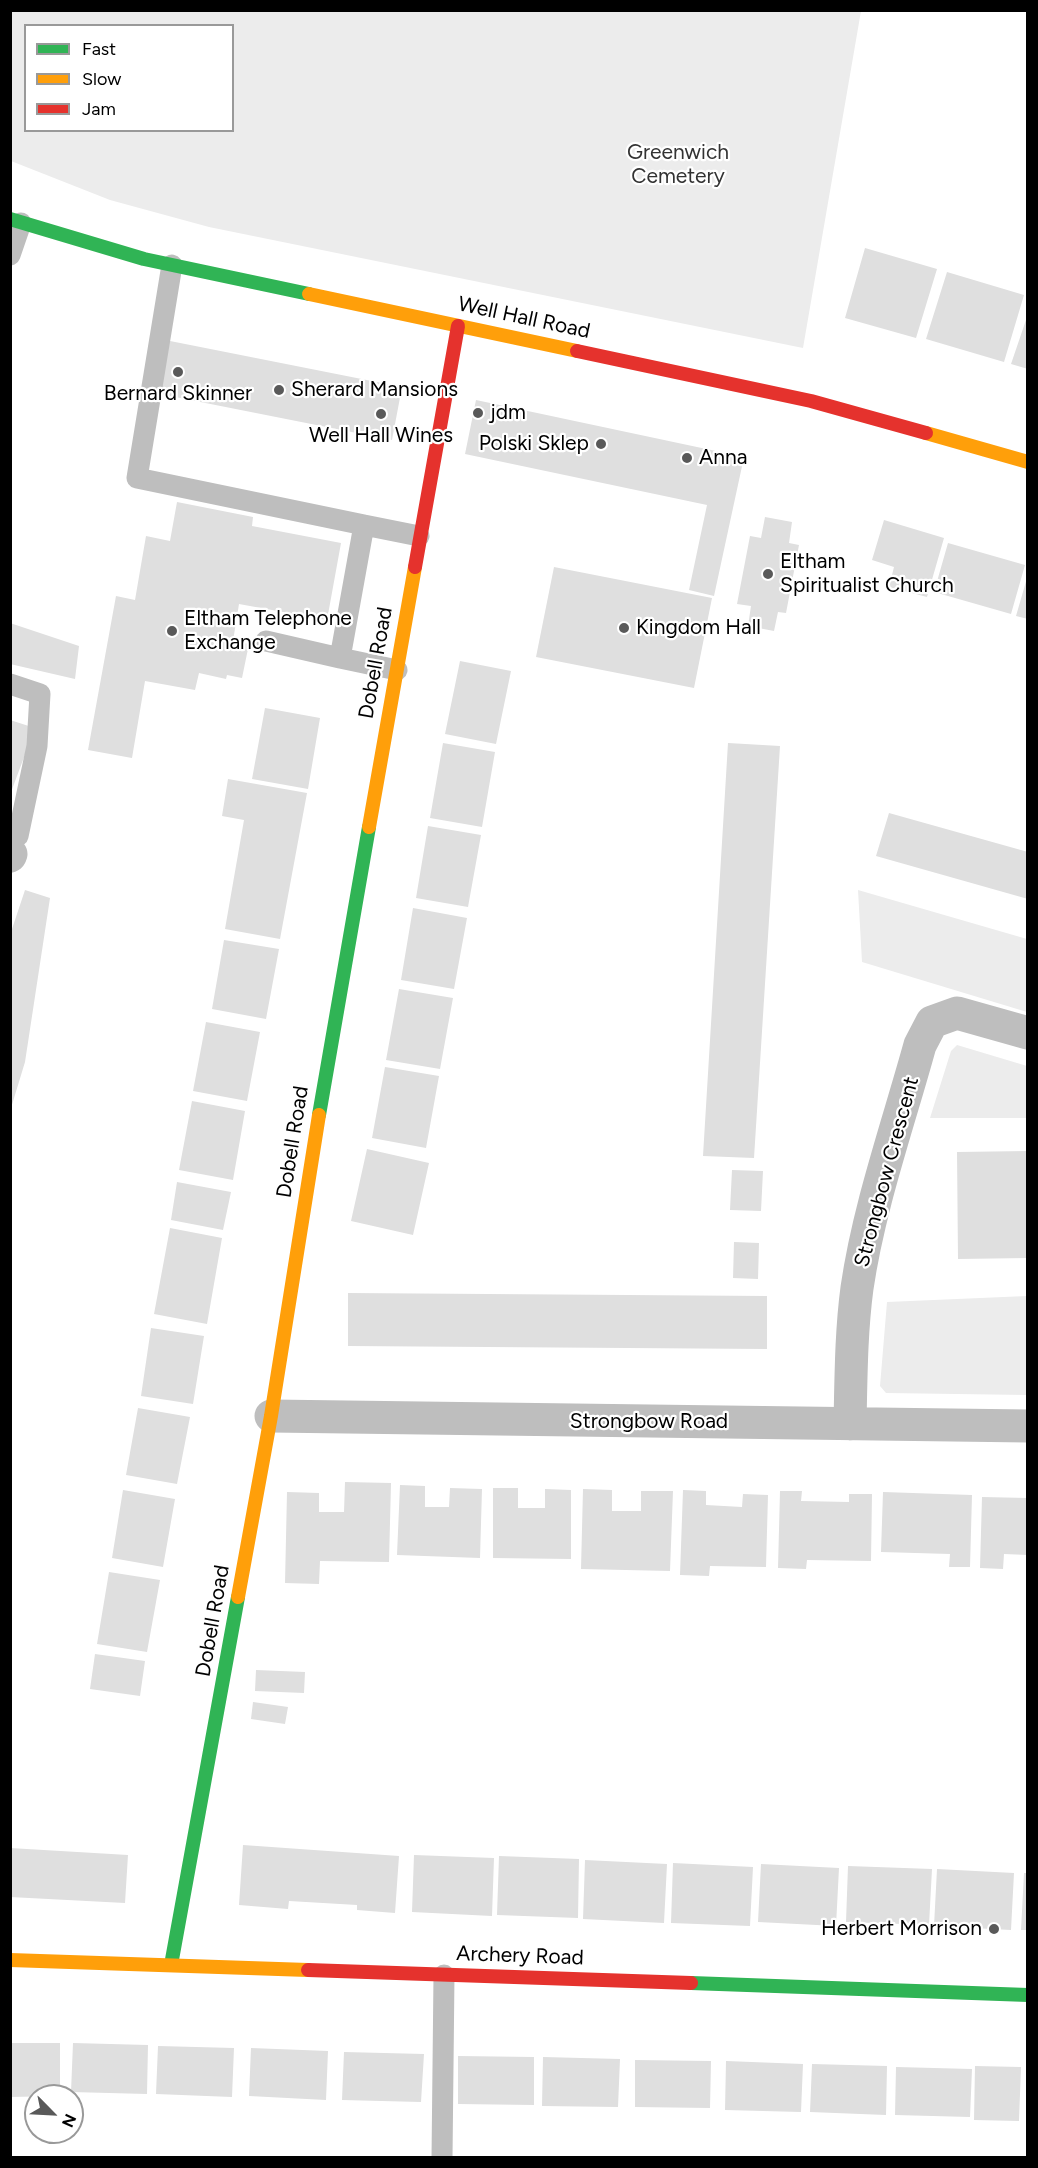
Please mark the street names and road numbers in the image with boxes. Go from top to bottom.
street label: Well Hall Road [456,292,592,344]
street label: Dobell Road [354,605,398,721]
street label: Strongbow Crescent [849,1074,925,1270]
street label: Dobell Road [272,1084,314,1200]
street label: Strongbow Road [570,1409,728,1435]
street label: Dobell Road [191,1563,235,1679]
street label: Archery Road [456,1941,584,1971]

